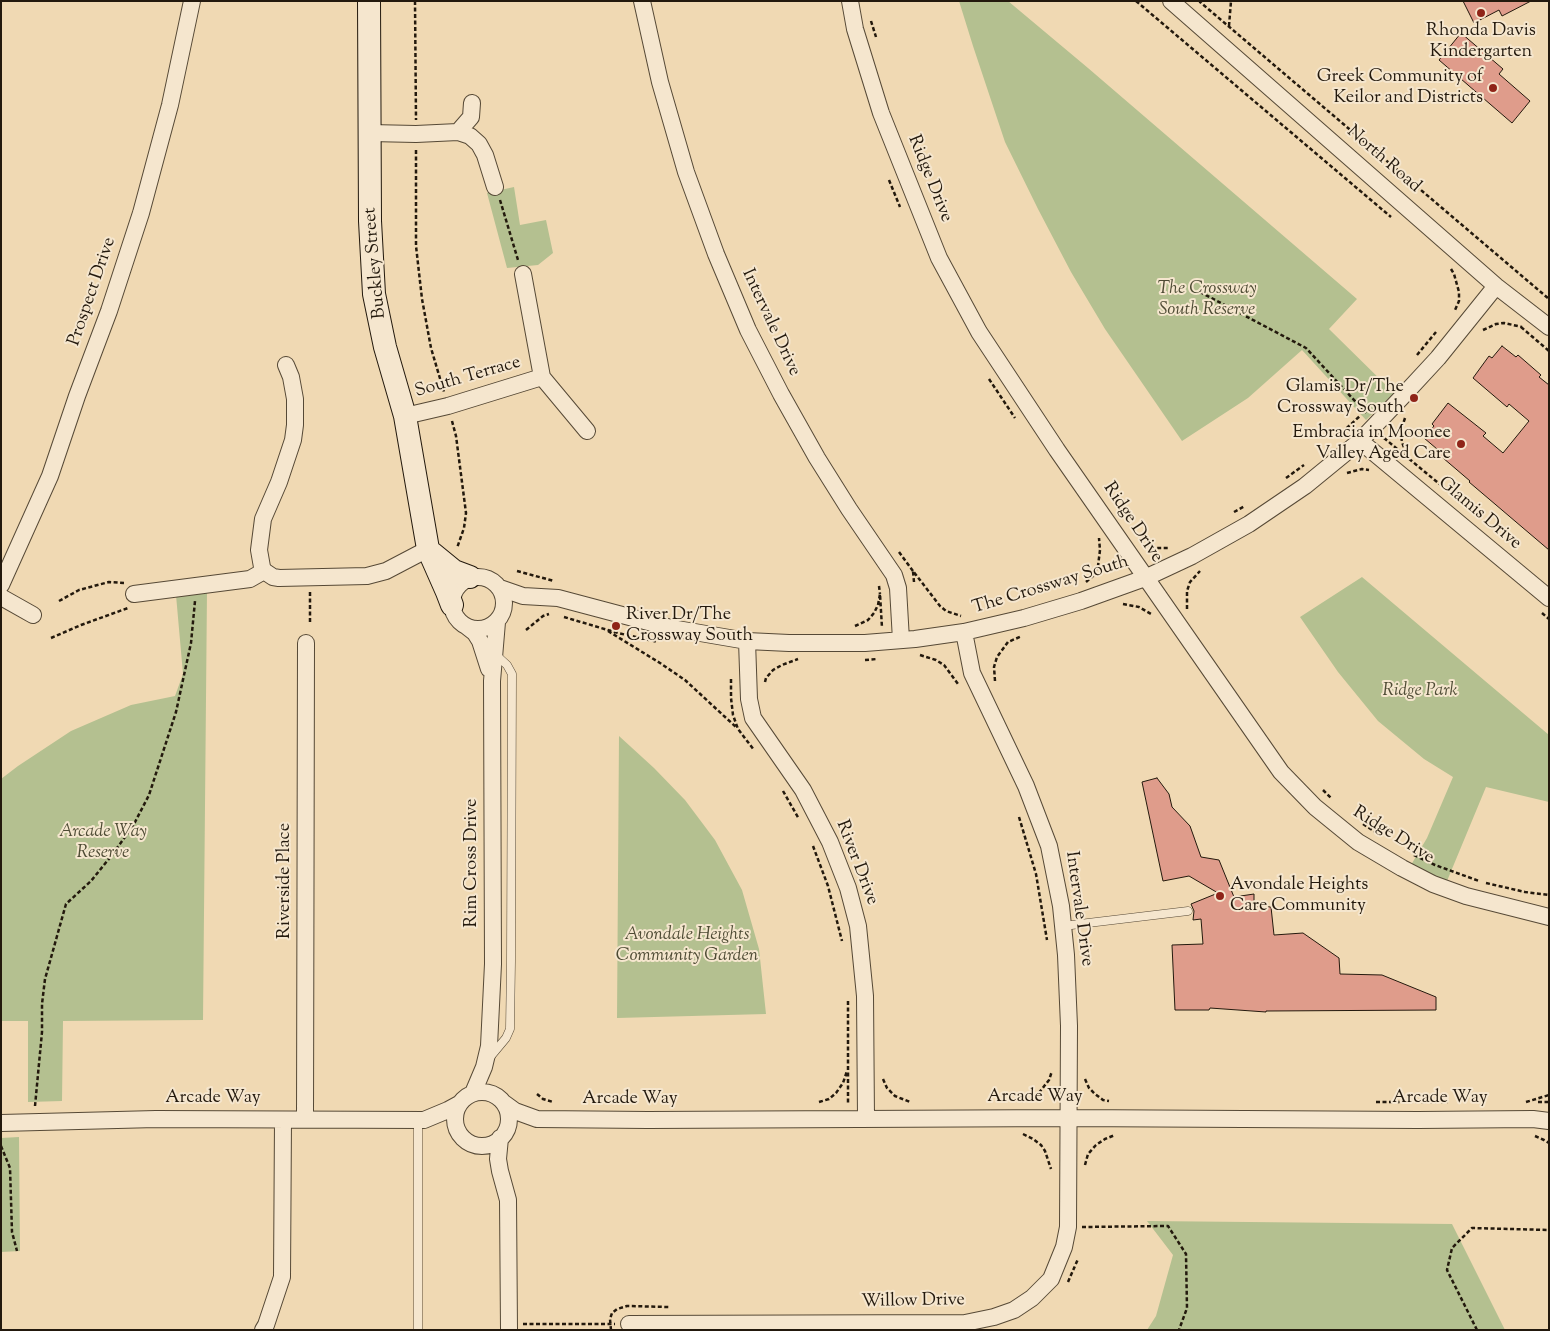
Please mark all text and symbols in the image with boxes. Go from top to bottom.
marker: Rhonda Davis Kindergarten [1475,7,1487,19]
place label: Rhonda Davis Kindergarten [1426,21,1536,64]
place label: Greek Community of Keilor and Districts [1317,67,1483,110]
marker: Greek Community of Keilor and Districts [1487,82,1499,94]
street label: North Road [1341,122,1425,198]
street label: Ridge Drive [902,132,956,226]
street label: Buckley Street [360,206,392,320]
street label: Prospect Drive [64,235,122,349]
street label: Intervale Drive [736,266,804,380]
park label: The Crossway South Reserve [1157,279,1257,322]
street label: South Terrace [413,353,523,403]
place label: Glamis Dr/The Crossway South [1277,377,1404,419]
marker: Glamis Dr/The Crossway South [1408,392,1420,404]
place label: Embracia in Moonee Valley Aged Care [1293,423,1451,466]
marker: Embracia in Moonee Valley Aged Care [1455,438,1467,450]
street label: Glamis Drive [1433,473,1525,555]
street label: Ridge Drive [1097,479,1167,567]
street label: The Crossway South [970,552,1132,620]
place label: River Dr/The Crossway South [626,605,753,648]
marker: River Dr/The Crossway South [610,620,622,632]
park label: Ridge Park [1382,681,1458,703]
street label: Rim Cross Drive [462,799,484,927]
street label: Ridge Drive [1348,802,1438,870]
street label: River Drive [830,818,882,908]
park label: Arcade Way Reserve [59,822,147,864]
street label: Riverside Place [275,823,297,939]
street label: Intervale Drive [1059,850,1097,968]
place label: Avondale Heights Care Community [1230,875,1368,918]
marker: Avondale Heights Care Community [1214,890,1226,902]
park label: Avondale Heights Community Garden [616,925,758,968]
street label: Arcade Way [987,1087,1083,1109]
street label: Arcade Way [165,1088,261,1110]
street label: Arcade Way [1392,1088,1488,1110]
street label: Arcade Way [582,1089,678,1111]
street label: Willow Drive [861,1290,965,1314]

